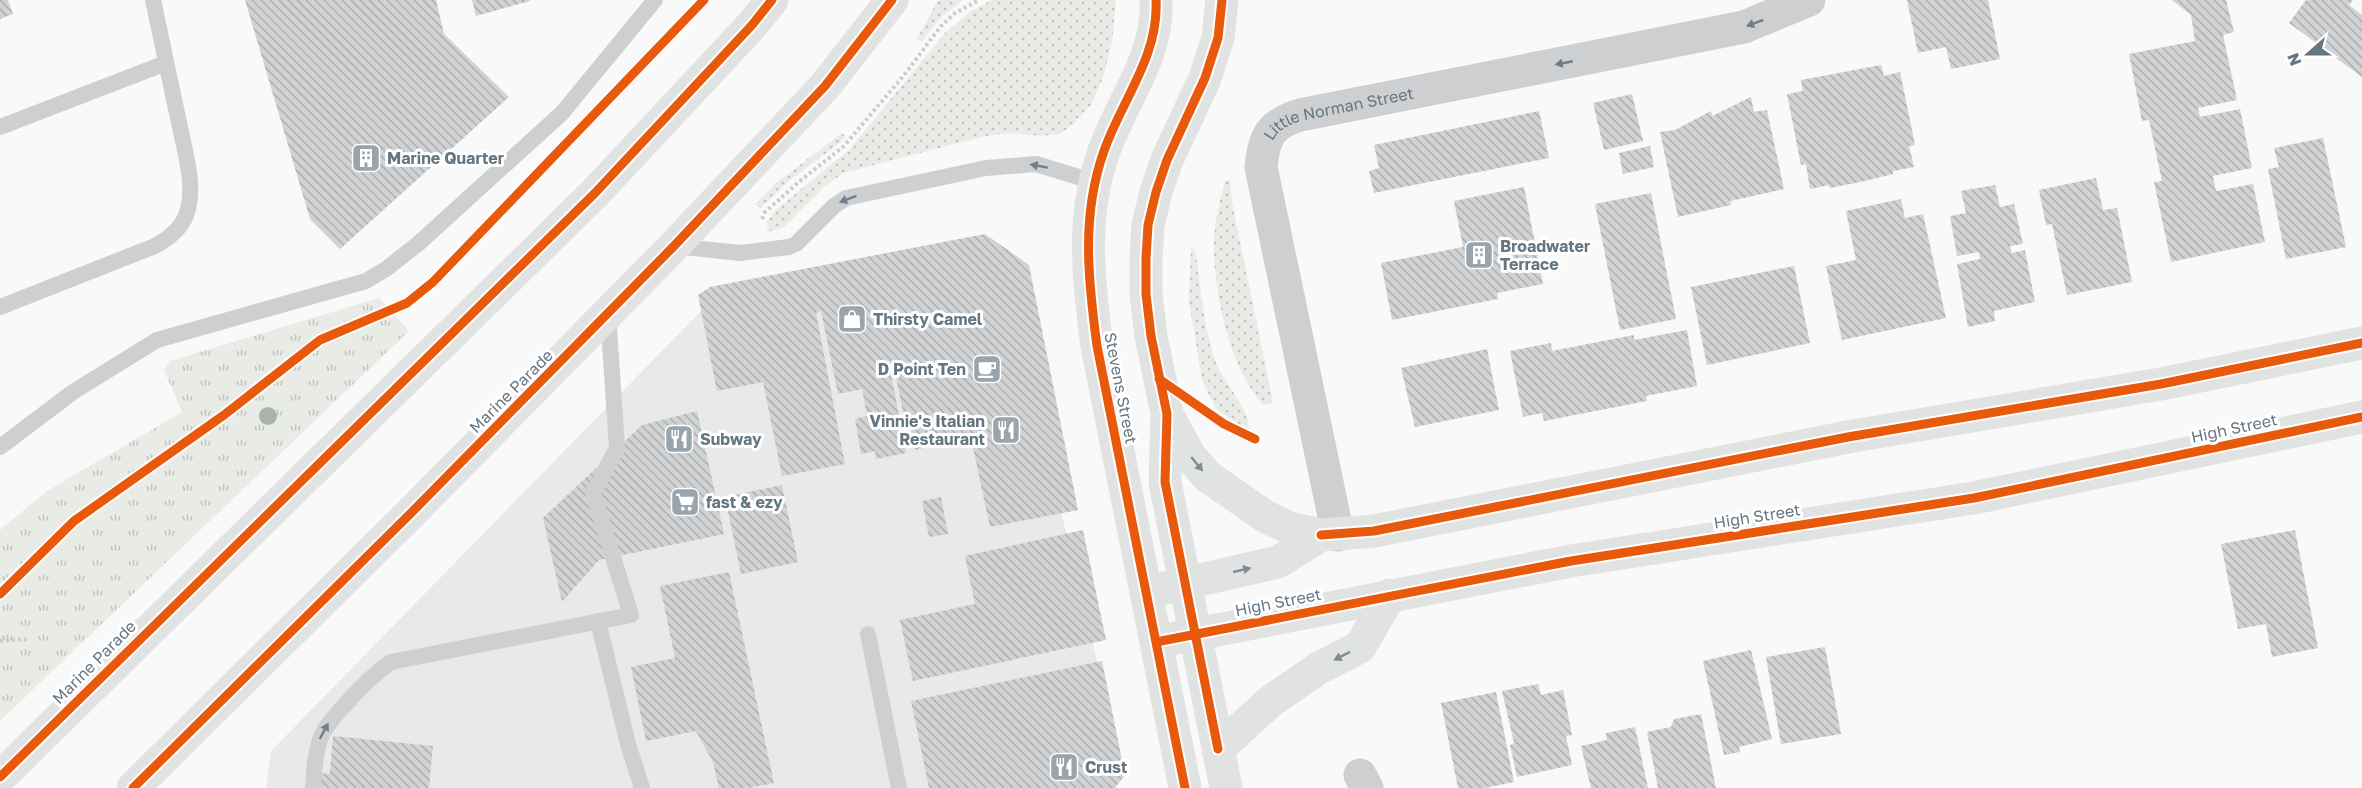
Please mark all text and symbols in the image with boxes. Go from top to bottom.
one-way arrow [1746,19,1764,28]
north arrow [2278,24,2338,84]
text: N [2282,50,2306,69]
one-way arrow [1554,59,1573,68]
street label: Little Norman Street [1259,83,1415,143]
building icon: Marine Quarter [350,142,382,174]
place label: Marine Quarter [387,148,504,168]
one-way arrow [1029,161,1048,170]
one-way arrow [839,195,857,204]
place label: Broadwater Terrace [1500,236,1590,274]
building icon: Broadwater Terrace [1463,239,1495,271]
shop icon: Thirsty Camel [836,303,868,335]
place label: Thirsty Camel [873,309,983,329]
street label: Stevens Street [1100,331,1142,445]
street label: Marine Parade [465,345,557,437]
cafe icon: D Point Ten [971,353,1003,385]
place label: D Point Ten [878,359,966,379]
street label: High Street [2189,409,2279,447]
place label: Vinnie's Italian Restaurant [870,411,985,449]
restaurant icon: Vinnie's Italian Restaurant [990,414,1022,446]
restaurant icon: Subway [663,423,695,455]
place label: Subway [700,429,762,449]
one-way arrow [1190,456,1203,472]
supermarket icon: fast & ezy [669,486,701,518]
place label: fast & ezy [706,492,783,512]
street label: High Street [1712,499,1802,533]
one-way arrow [1233,564,1251,574]
street label: High Street [1233,584,1323,620]
street label: Marine Parade [48,616,140,708]
one-way arrow [1334,651,1351,661]
one-way arrow [320,723,329,740]
restaurant icon: Crust [1048,751,1080,783]
place label: Crust [1085,757,1127,777]

